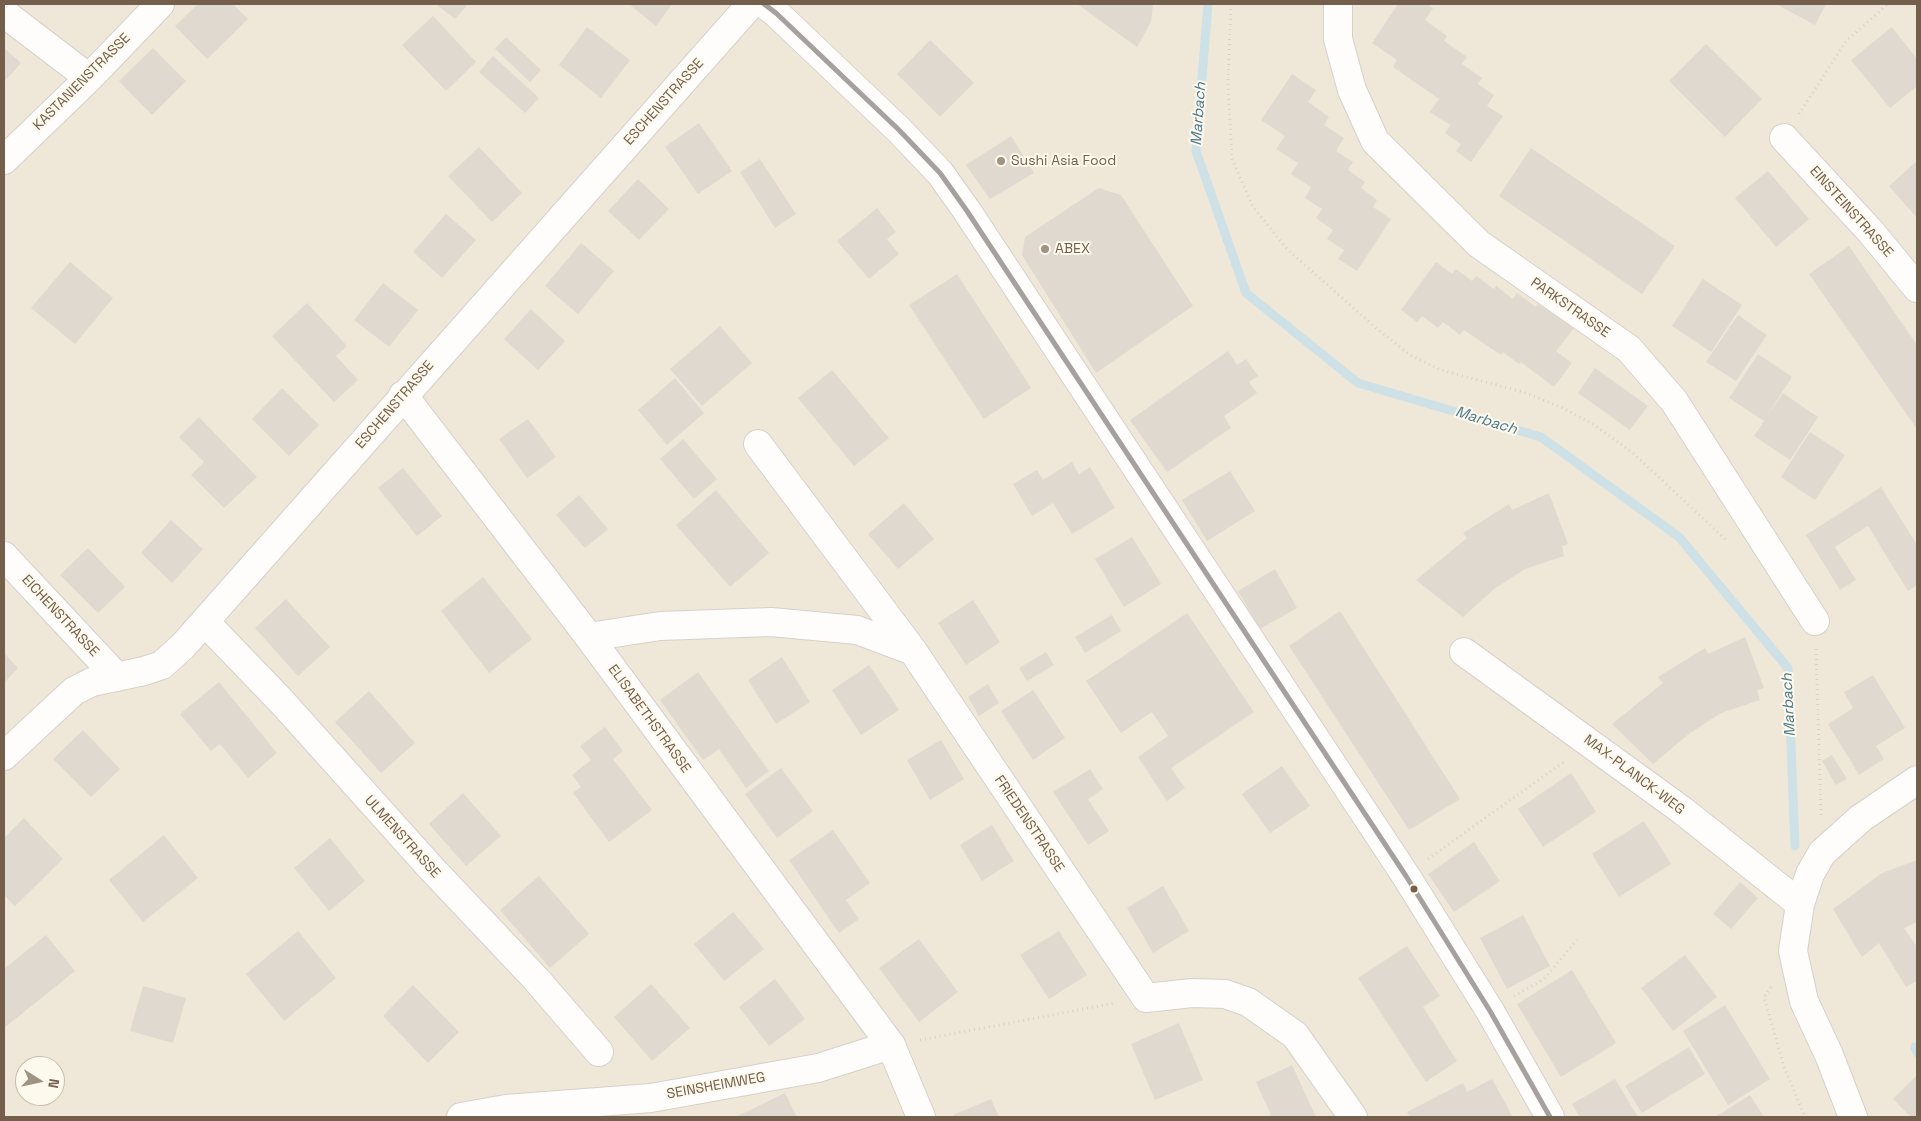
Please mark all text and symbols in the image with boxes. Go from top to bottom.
street label: KASTANIENSTRASSE [30,30,134,134]
street label: ESCHENSTRASSE [621,55,707,149]
water label: Marbach [1188,82,1210,146]
place label: Sushi Asia Food [1011,153,1116,169]
marker: Sushi Asia Food [995,155,1007,167]
street label: EINSTEINSTRASSE [1806,163,1896,261]
place label: ABEX [1055,241,1090,257]
marker: ABEX [1039,243,1051,255]
street label: PARKSTRASSE [1527,275,1613,341]
street label: ESCHENSTRASSE [352,358,438,452]
water label: Marbach [1453,403,1519,439]
street label: EICHENSTRASSE [18,572,102,660]
street label: ELISABETHSTRASSE [604,662,694,776]
water label: Marbach [1778,673,1800,737]
street label: MAX-PLANCK-WEG [1580,732,1688,818]
street label: FRIEDENSTRASSE [990,772,1068,876]
street label: ULMENSTRASSE [361,792,443,882]
unlabelled marker [1409,884,1419,894]
north arrow [15,1056,65,1106]
street label: SEINSHEIMWEG [665,1069,767,1103]
text: N [44,1077,63,1090]

